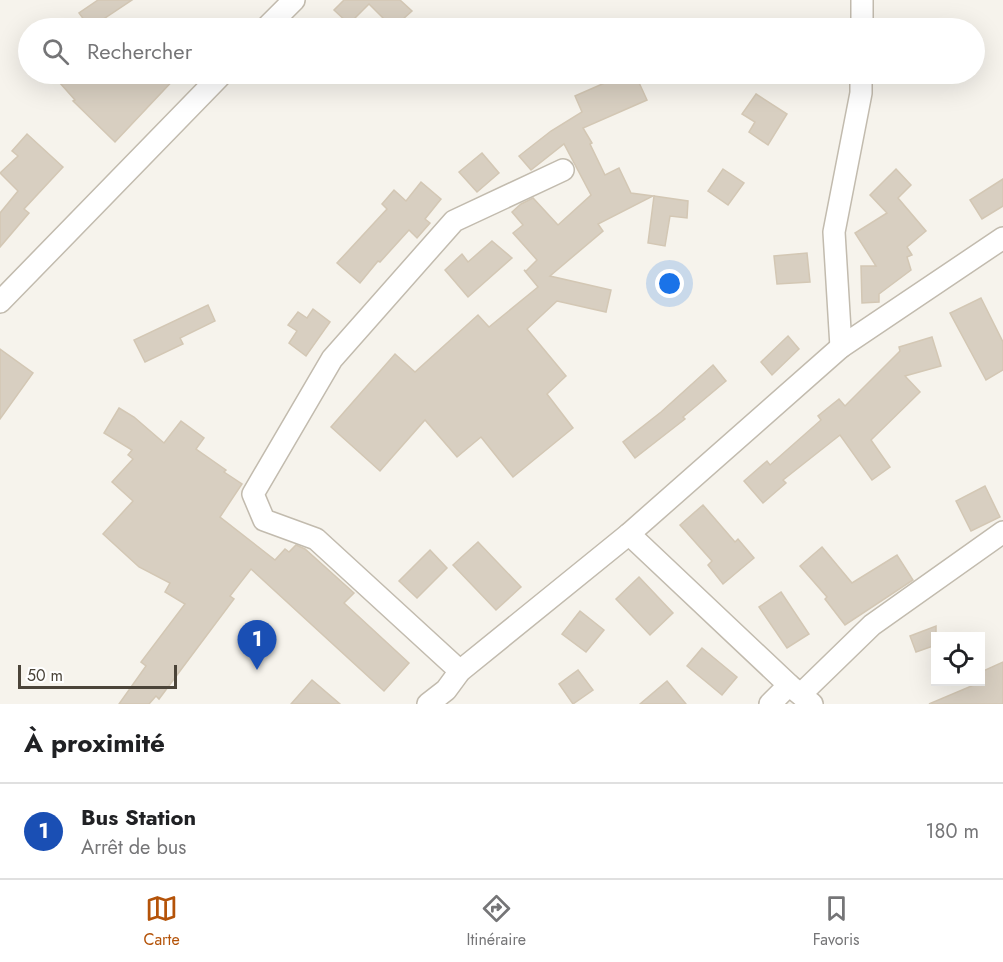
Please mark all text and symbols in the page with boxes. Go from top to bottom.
search box [18,18,985,84]
icon: search [39,35,72,68]
text: Rechercher [87,35,192,67]
your location [655,269,684,298]
pin: 1 [238,620,276,670]
map controls [931,632,985,686]
button: locate [931,632,985,686]
scale bar [18,662,177,690]
text: 50 m [27,664,63,687]
text: À proximité [24,724,165,762]
text: Bus Station [81,801,196,833]
text: 1 [38,817,49,846]
text: 180 m [925,817,979,846]
text: Arrêt de bus [81,833,186,862]
tab: Carte [143,892,180,951]
tab: Itinéraire [467,892,526,951]
tab: Favoris [813,892,860,951]

